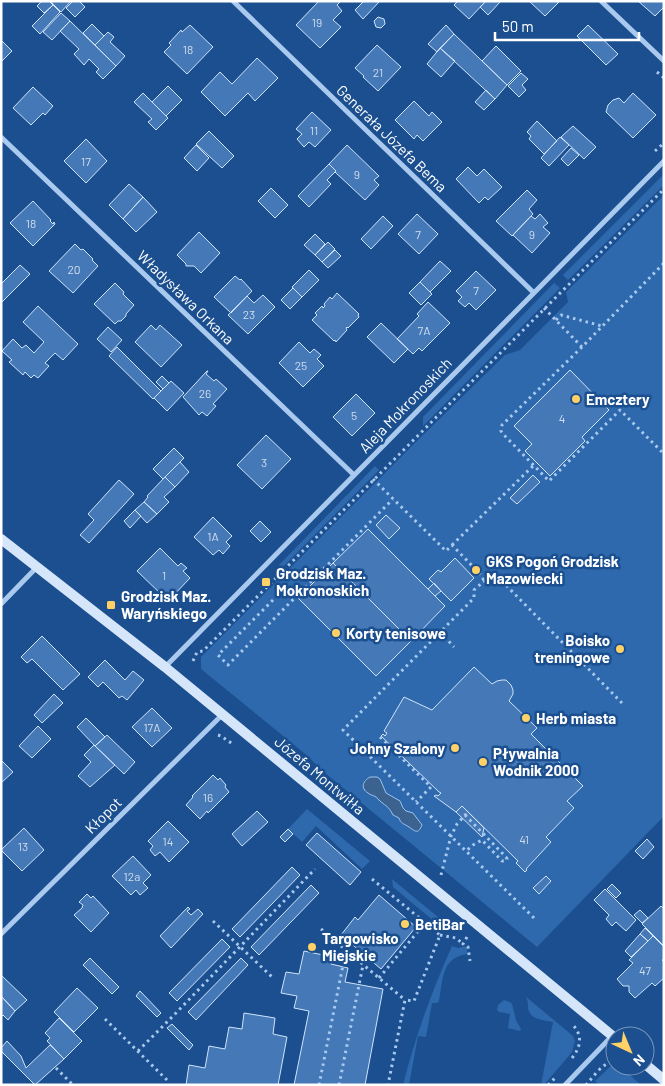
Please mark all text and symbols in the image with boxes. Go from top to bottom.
scale bar [495,10,639,42]
house number: 19 [312,15,322,29]
text: 50 m [502,17,534,35]
house number: 18 [183,42,193,56]
house number: 21 [373,65,383,79]
street label: Generała Józefa Bema [333,81,451,195]
house number: 11 [310,123,318,137]
house number: 17 [81,154,91,168]
house number: 9 [354,167,360,181]
house number: 18 [26,216,36,230]
house number: 7 [415,227,421,241]
house number: 9 [529,227,535,241]
street label: Władysława Orkana [134,246,238,348]
house number: 20 [67,262,81,276]
house number: 7 [473,283,479,297]
house number: 23 [243,307,255,321]
house number: 7A [418,323,430,337]
street label: Aleja Mokronoskich [355,354,455,456]
house number: 25 [295,358,307,372]
house number: 26 [199,386,211,400]
place label: Emcztery [586,390,650,408]
marker: Emcztery [570,393,582,405]
house number: 5 [351,408,357,422]
house number: 4 [559,411,565,425]
house number: 3 [261,455,267,469]
house number: 1A [207,529,219,543]
place label: GKS Pogoń Grodzisk Mazowiecki [486,552,619,587]
place label: Grodzisk Maz. Mokronoskich [276,564,369,599]
marker: GKS Pogoń Grodzisk Mazowiecki [470,564,482,576]
house number: 1 [162,568,166,582]
marker: Grodzisk Maz. Mokronoskich [260,576,272,588]
place label: Grodzisk Maz. Waryńskiego [121,587,211,622]
marker: Grodzisk Maz. Waryńskiego [105,599,117,611]
place label: Korty tenisowe [346,624,446,642]
marker: Korty tenisowe [330,627,342,639]
place label: Boisko treningowe [535,631,610,666]
marker: Boisko treningowe [614,643,626,655]
place label: Herb miasta [536,709,616,727]
marker: Herb miasta [520,712,532,724]
house number: 17A [143,720,161,734]
street label: Józefa Montwiłła [271,732,369,818]
place label: Johny Szalony [350,739,445,757]
marker: Johny Szalony [449,742,461,754]
place label: Pływalnia Wodnik 2000 [493,744,579,779]
marker: Pływalnia Wodnik 2000 [477,756,489,768]
house number: 16 [203,790,213,804]
street label: Kłopot [81,793,125,837]
house number: 41 [519,832,529,846]
house number: 14 [163,834,173,848]
house number: 13 [18,839,28,853]
house number: 12a [124,869,140,883]
place label: BetiBar [415,915,465,933]
marker: BetiBar [399,918,411,930]
place label: Targowisko Miejskie [322,929,399,964]
marker: Targowisko Miejskie [306,941,318,953]
house number: 47 [639,963,651,977]
north arrow [605,1026,655,1076]
text: N [630,1051,649,1070]

